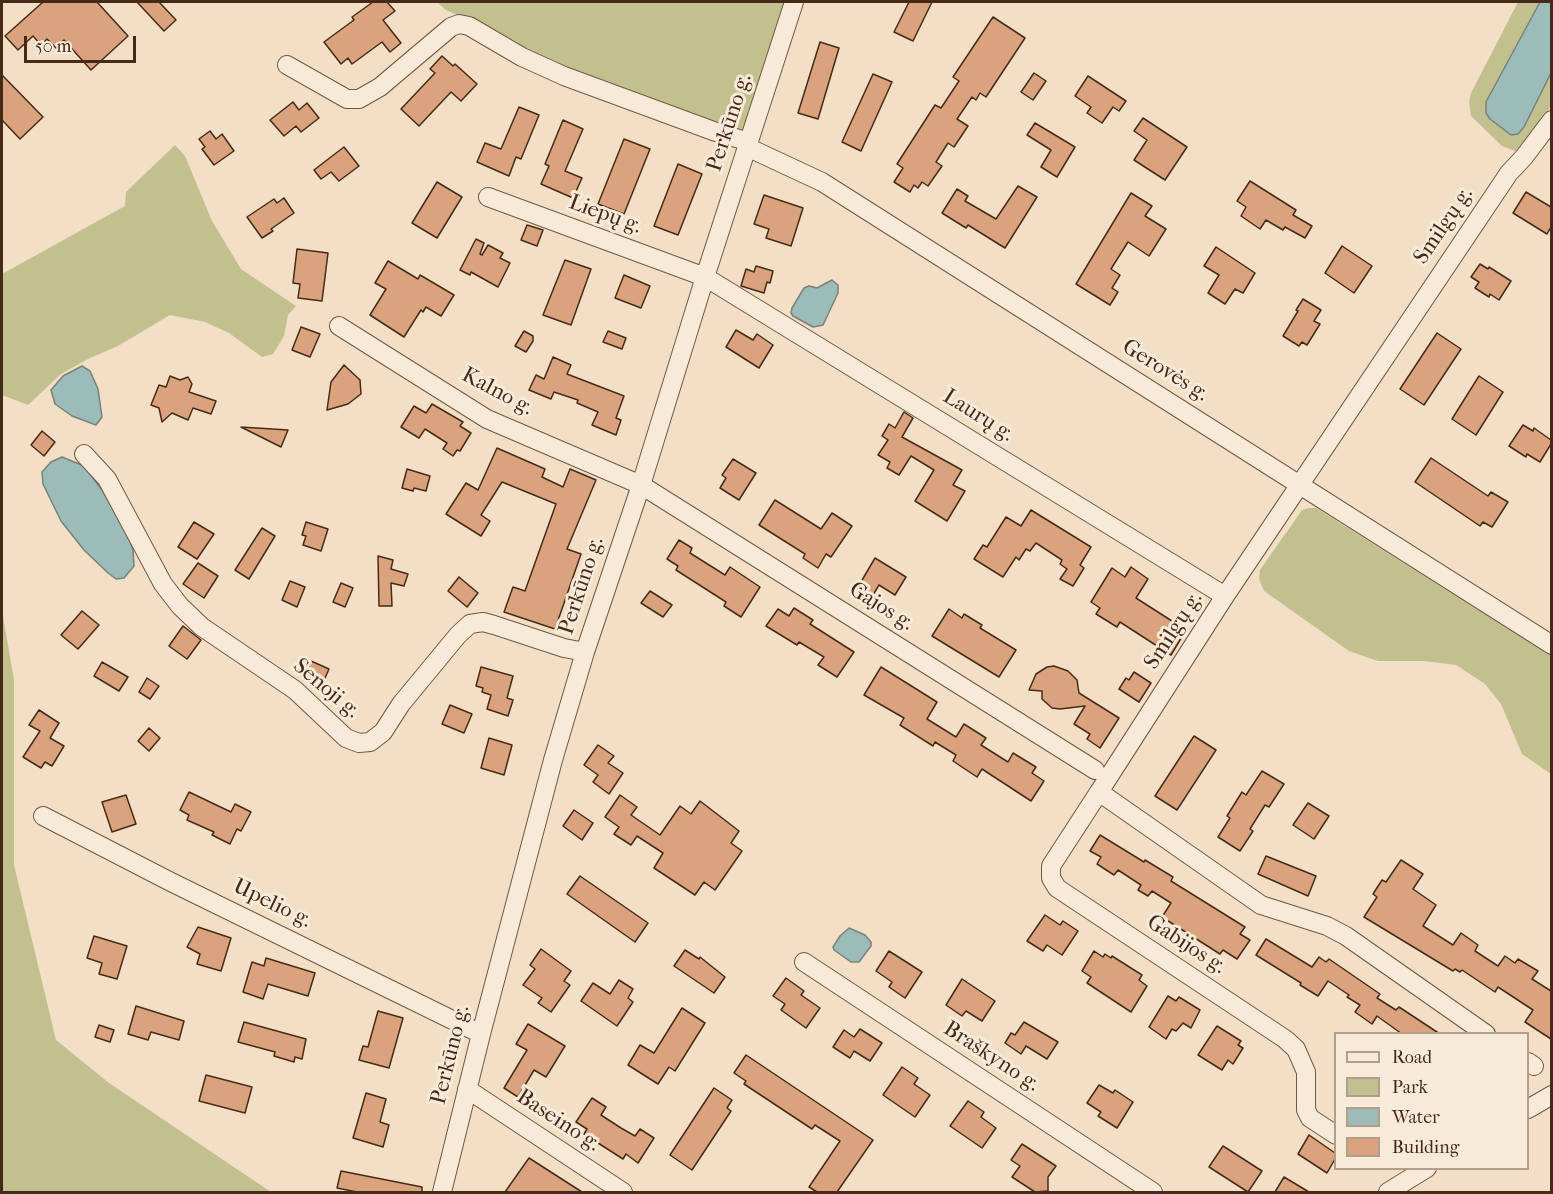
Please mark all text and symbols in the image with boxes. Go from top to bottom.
scale bar [27,24,140,62]
text: 50 m [35,36,71,57]
street label: Perkūno g. [702,71,758,175]
street label: Smilgų g. [1409,182,1479,270]
street label: Liepų g. [565,190,645,240]
street label: Gerovės g. [1117,334,1213,408]
street label: Kalno g. [457,362,537,422]
street label: Laurų g. [938,384,1018,448]
street label: Perkūno g. [554,534,610,638]
street label: Gajos g. [844,577,918,637]
street label: Smilgų g. [1139,587,1209,675]
street label: Senoji g. [287,654,365,724]
street label: Upelio g. [228,874,316,934]
street label: Gabijos g. [1141,910,1231,980]
street label: Perkūno g. [426,1003,476,1107]
street label: Braškyno g. [938,1016,1044,1098]
legend [1334,1032,1529,1170]
text: Road [1392,1047,1432,1068]
text: Park [1392,1077,1428,1098]
street label: Baseino g. [511,1084,605,1158]
text: Water [1392,1107,1440,1128]
text: Building [1392,1137,1459,1158]

